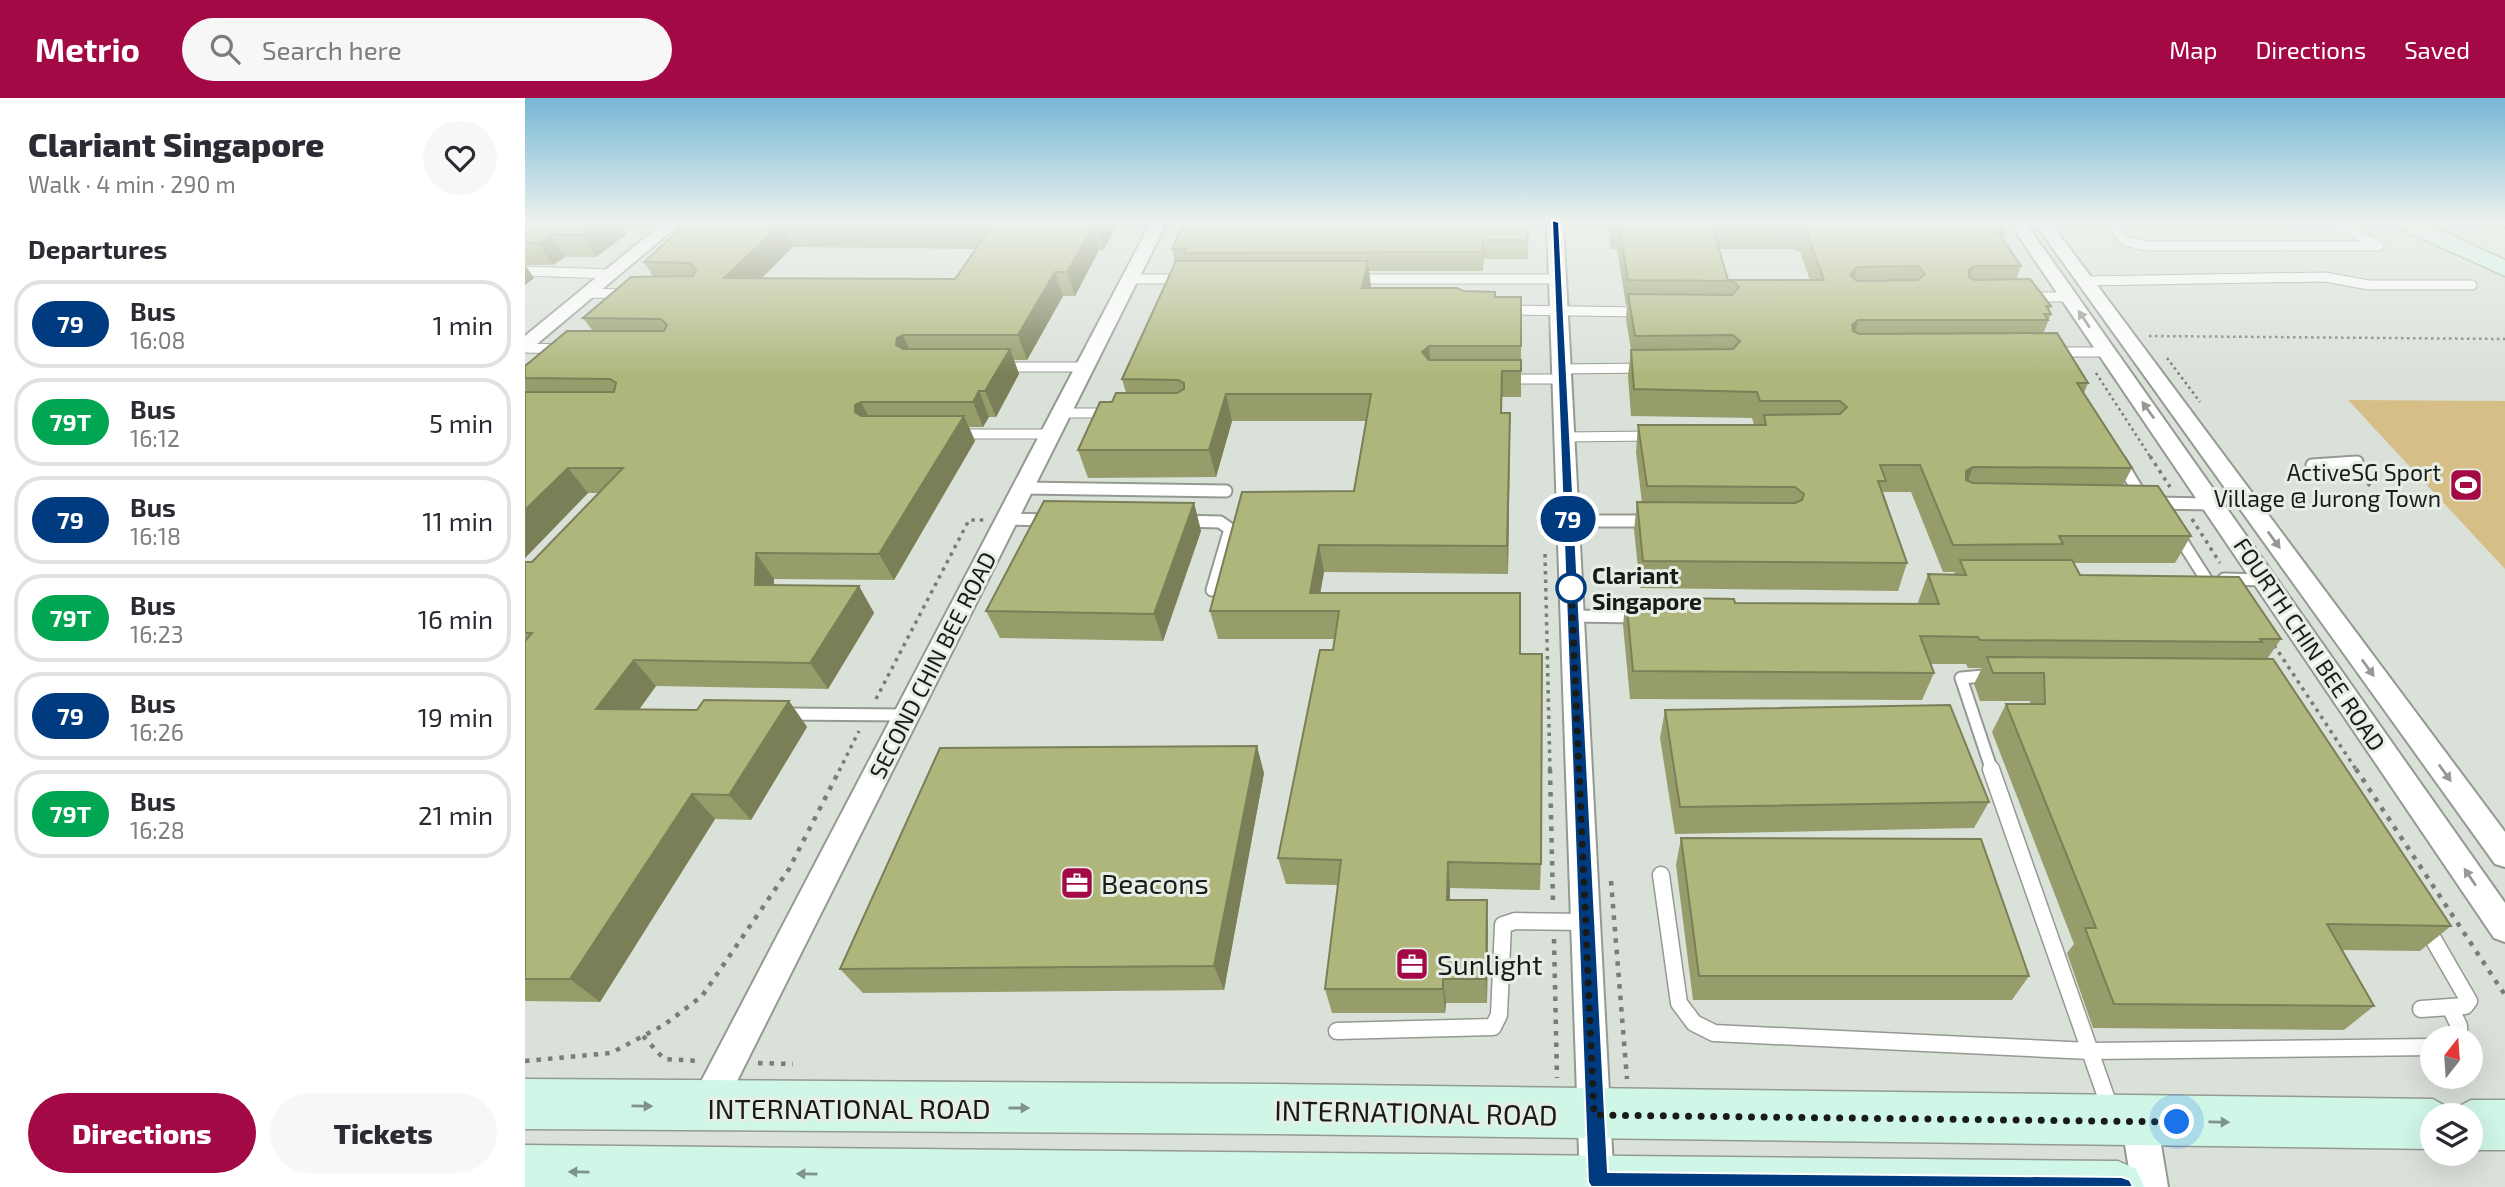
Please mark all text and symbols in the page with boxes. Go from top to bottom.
search box [182,18,672,81]
text: Metrio [35,29,140,69]
icon: search [206,30,244,68]
text: Search here [262,34,402,65]
text: Map [2169,35,2217,64]
text: Directions [2255,35,2366,64]
text: Saved [2404,35,2470,64]
button: heart [423,121,497,195]
text: Clariant Singapore [28,124,324,164]
text: Walk · 4 min · 290 m [28,170,236,198]
text: Departures [28,233,167,264]
text: Bus [130,295,176,326]
text: 79 [57,309,84,338]
text: 1 min [433,309,493,340]
one-way arrow [2077,310,2091,328]
text: 16:08 [130,326,186,354]
text: Bus [130,393,176,424]
one-way arrow [2141,401,2155,419]
text: 79T [50,407,91,436]
text: 5 min [429,407,493,438]
text: 16:12 [130,424,180,452]
place label: ActiveSG Sport Village @ Jurong Town [2214,458,2441,512]
sports icon: ActiveSG Sport Village @ Jurong Town [2447,466,2485,504]
text: Bus [130,491,176,522]
line badge: 79 [1537,496,1599,542]
text: 79 [1555,504,1581,533]
text: 79 [57,505,84,534]
text: 11 min [422,505,493,536]
text: 16:18 [130,522,181,550]
one-way arrow [2267,531,2281,549]
street label: FOURTH CHIN BEE ROAD [2228,532,2392,756]
street label: SECOND CHIN BEE ROAD [863,547,1001,783]
place label: Clariant Singapore [1592,561,1702,615]
marker: Clariant Singapore [1556,573,1586,603]
text: Bus [130,589,176,620]
text: 79T [50,603,91,632]
text: 16 min [418,603,493,634]
text: 16:23 [130,620,183,648]
one-way arrow [2361,659,2375,677]
text: Bus [130,687,176,718]
text: 79 [57,701,84,730]
text: 19 min [418,701,493,732]
text: 16:26 [130,718,184,746]
one-way arrow [2437,764,2452,782]
text: Bus [130,785,176,816]
text: 79T [50,799,91,828]
text: 21 min [418,799,493,830]
text: 16:28 [130,816,185,844]
office icon: Beacons [1058,864,1096,902]
place label: Beacons [1101,866,1209,900]
one-way arrow [2463,868,2477,886]
office icon: Sunlight [1393,945,1431,983]
place label: Sunlight [1437,947,1543,981]
north arrow [2420,1026,2483,1088]
map controls [2420,1026,2483,1166]
street label: INTERNATIONAL ROAD [707,1091,991,1125]
button: Directions [28,1093,256,1173]
button: Tickets [270,1093,497,1173]
street label: INTERNATIONAL ROAD [1274,1093,1558,1131]
one-way arrow [631,1101,653,1112]
one-way arrow [1008,1102,1030,1114]
button: layers [2420,1103,2483,1166]
your location [2159,1104,2194,1139]
one-way arrow [2209,1116,2231,1128]
one-way arrow [568,1166,590,1178]
one-way arrow [795,1168,817,1180]

